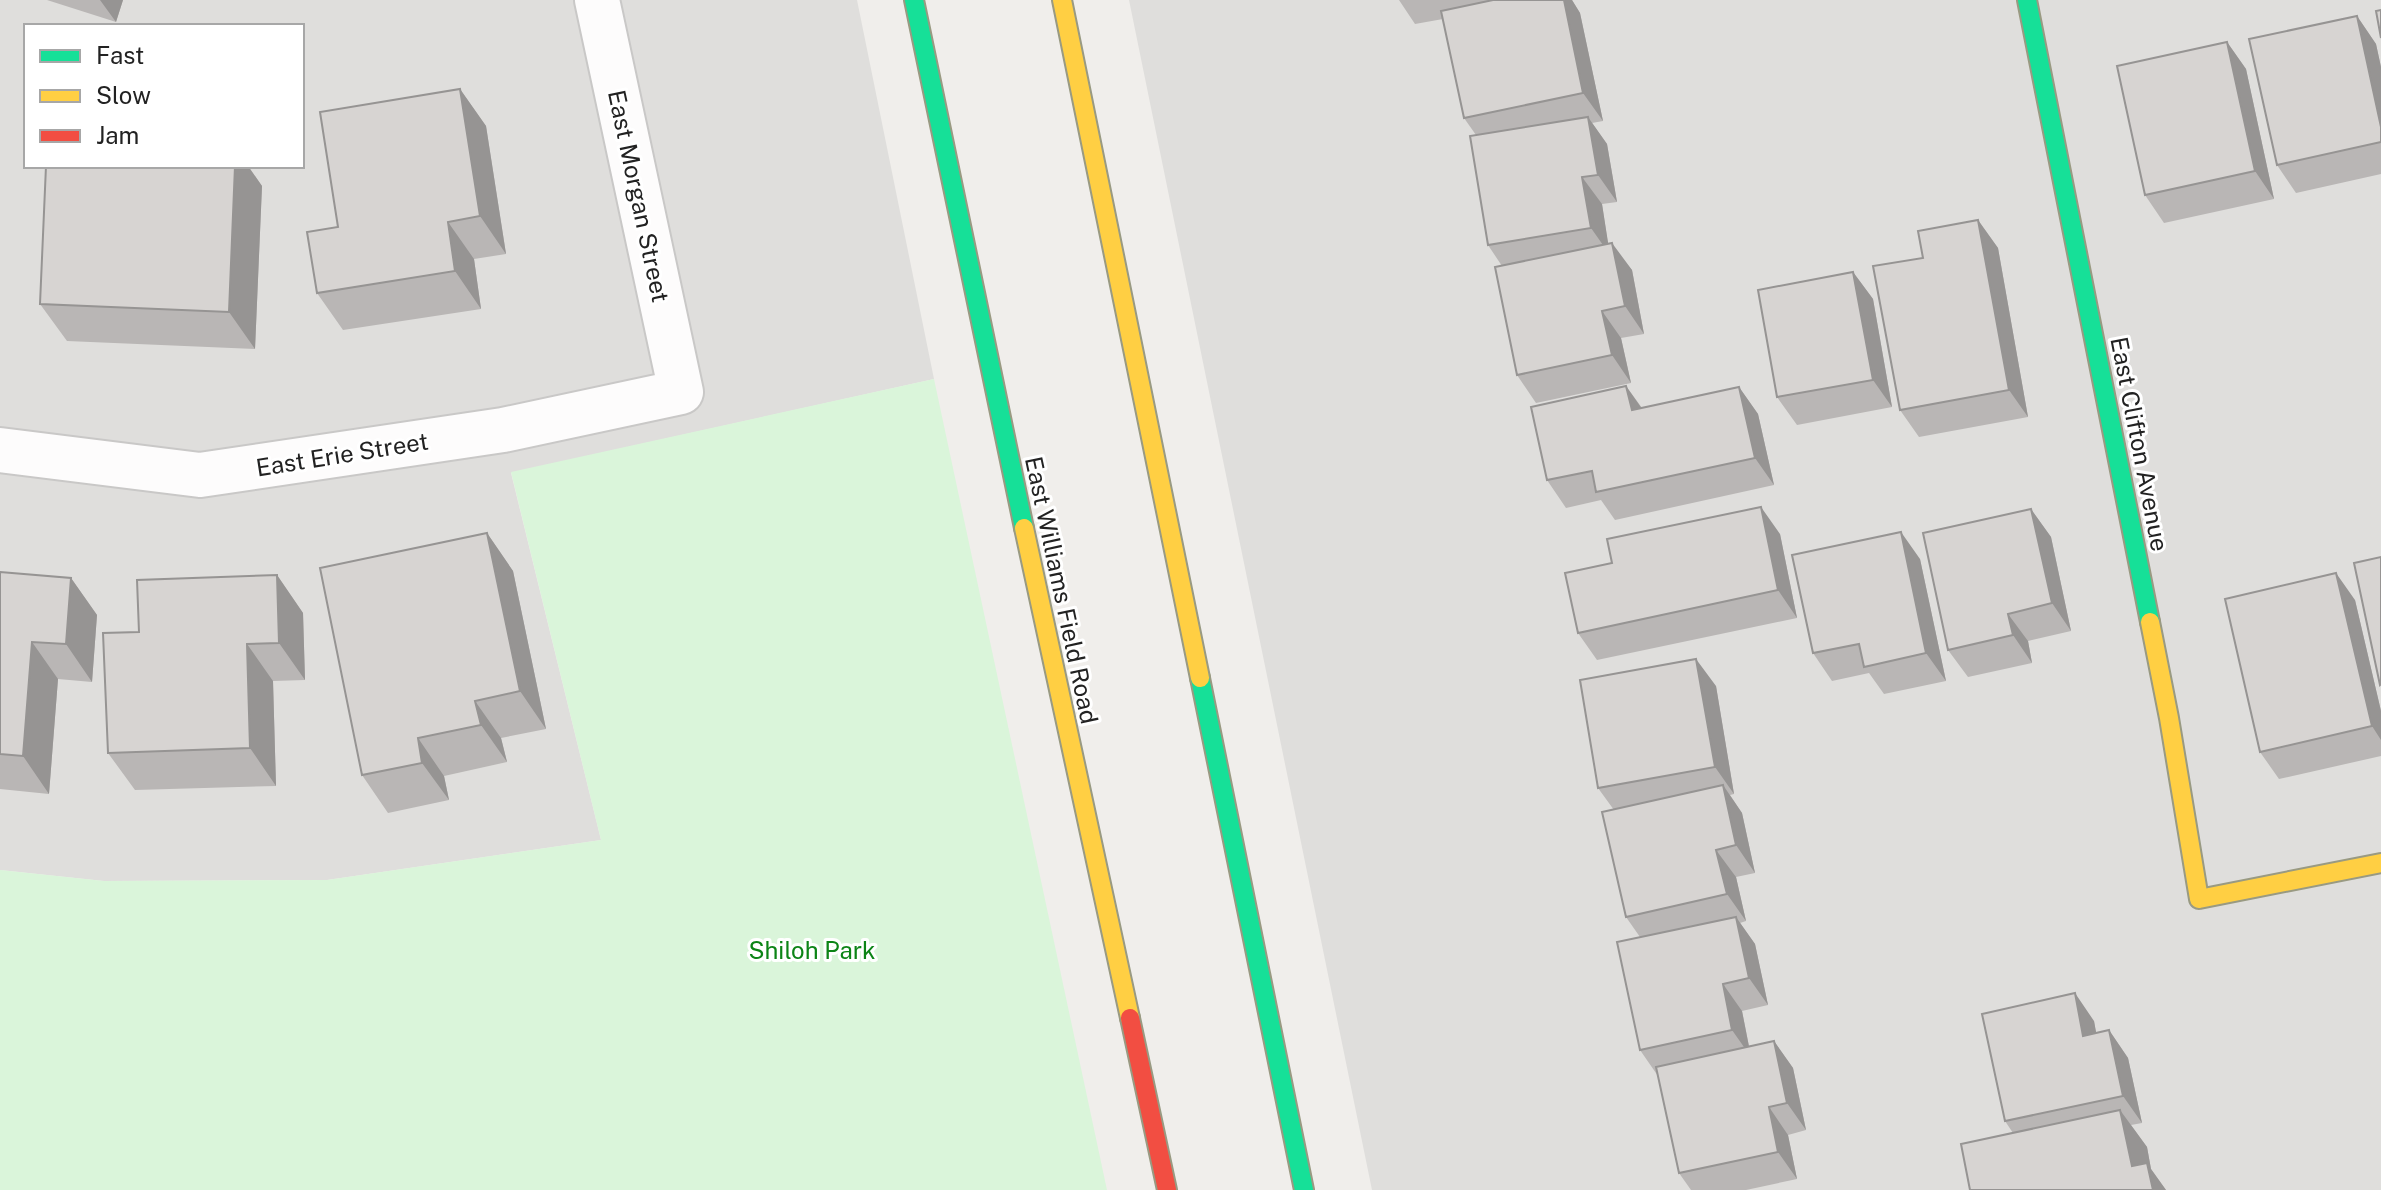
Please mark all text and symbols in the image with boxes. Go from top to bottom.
legend [24,24,304,168]
text: Fast [96,41,144,69]
text: Slow [96,81,151,109]
street label: East Morgan Street [603,87,675,305]
text: Jam [96,121,139,149]
street label: East Clifton Avenue [2105,334,2175,554]
street label: East Erie Street [254,427,430,481]
street label: East Williams Field Road [1020,454,1104,726]
park label: Shiloh Park [748,936,876,964]

